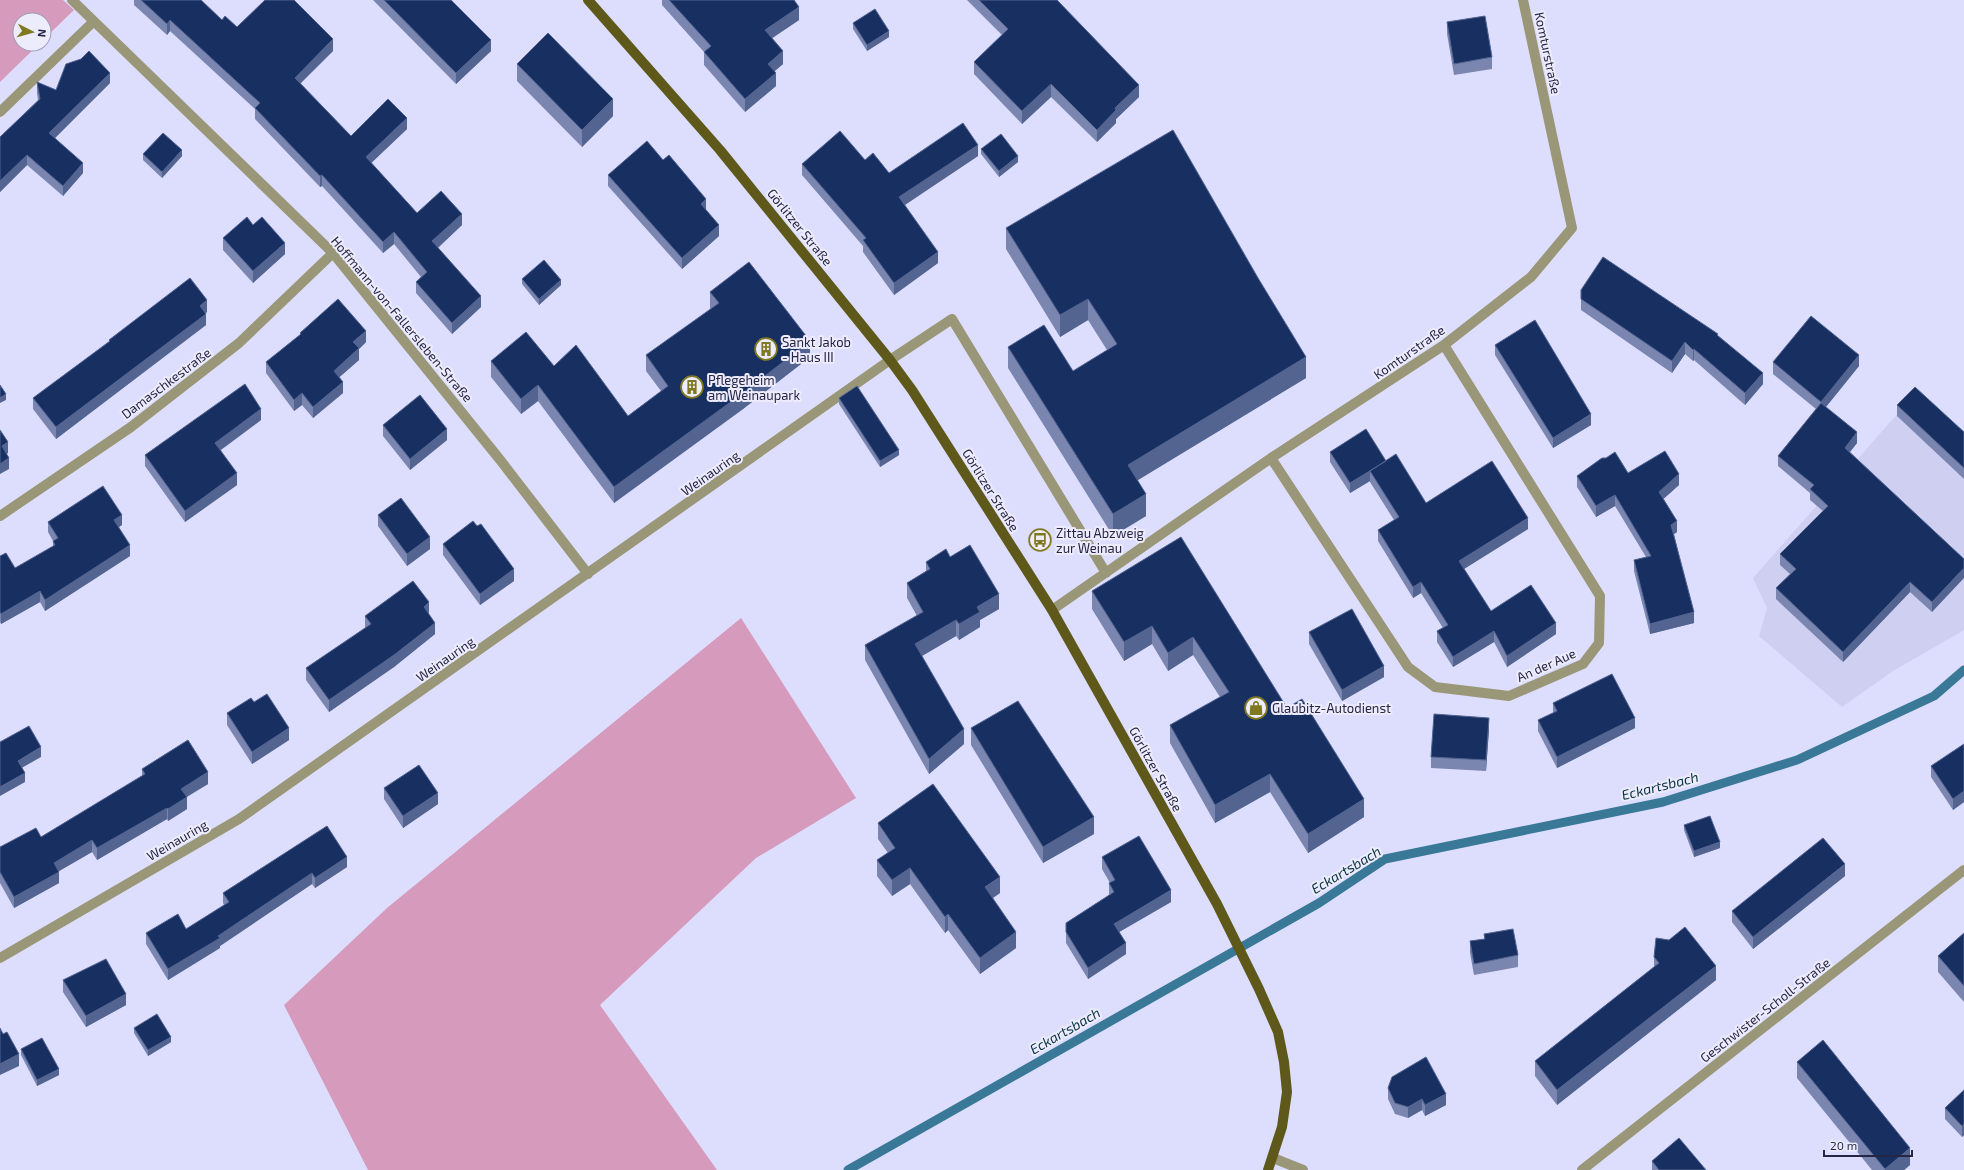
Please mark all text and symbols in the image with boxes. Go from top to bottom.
street label: Komturstraße [1531,10,1565,96]
north arrow [12,12,52,52]
text: N [36,28,49,38]
street label: Görlitzer Straße [764,185,836,269]
street label: Hoffmann-von-Fallersleben-Straße [328,233,476,405]
street label: Komturstraße [1370,321,1448,383]
place label: Sankt Jakob - Haus III [782,334,851,365]
building icon: Sankt Jakob - Haus III [753,336,779,362]
street label: Damaschkestraße [118,344,214,422]
place label: Pflegeheim am Weinaupark [708,372,801,403]
building icon: Pflegeheim am Weinaupark [679,374,705,400]
street label: Görlitzer Straße [959,446,1023,534]
street label: Weinauring [678,447,742,499]
place label: Zittau Abzweig zur Weinau [1056,525,1144,556]
bus stop icon: Zittau Abzweig zur Weinau [1027,527,1053,553]
street label: Weinauring [413,633,477,685]
street label: An der Aue [1514,645,1578,685]
shop icon: Glaubitz-Autodienst [1243,695,1269,721]
place label: Glaubitz-Autodienst [1272,700,1391,716]
street label: Görlitzer Straße [1126,724,1186,814]
water label: Eckartsbach [1620,768,1700,803]
street label: Weinauring [144,816,210,864]
water label: Eckartsbach [1308,842,1384,897]
street label: Geschwister-Scholl-Straße [1697,954,1833,1066]
water label: Eckartsbach [1026,1004,1103,1058]
scale bar [1824,1132,1912,1158]
text: 20 m [1830,1138,1857,1152]

